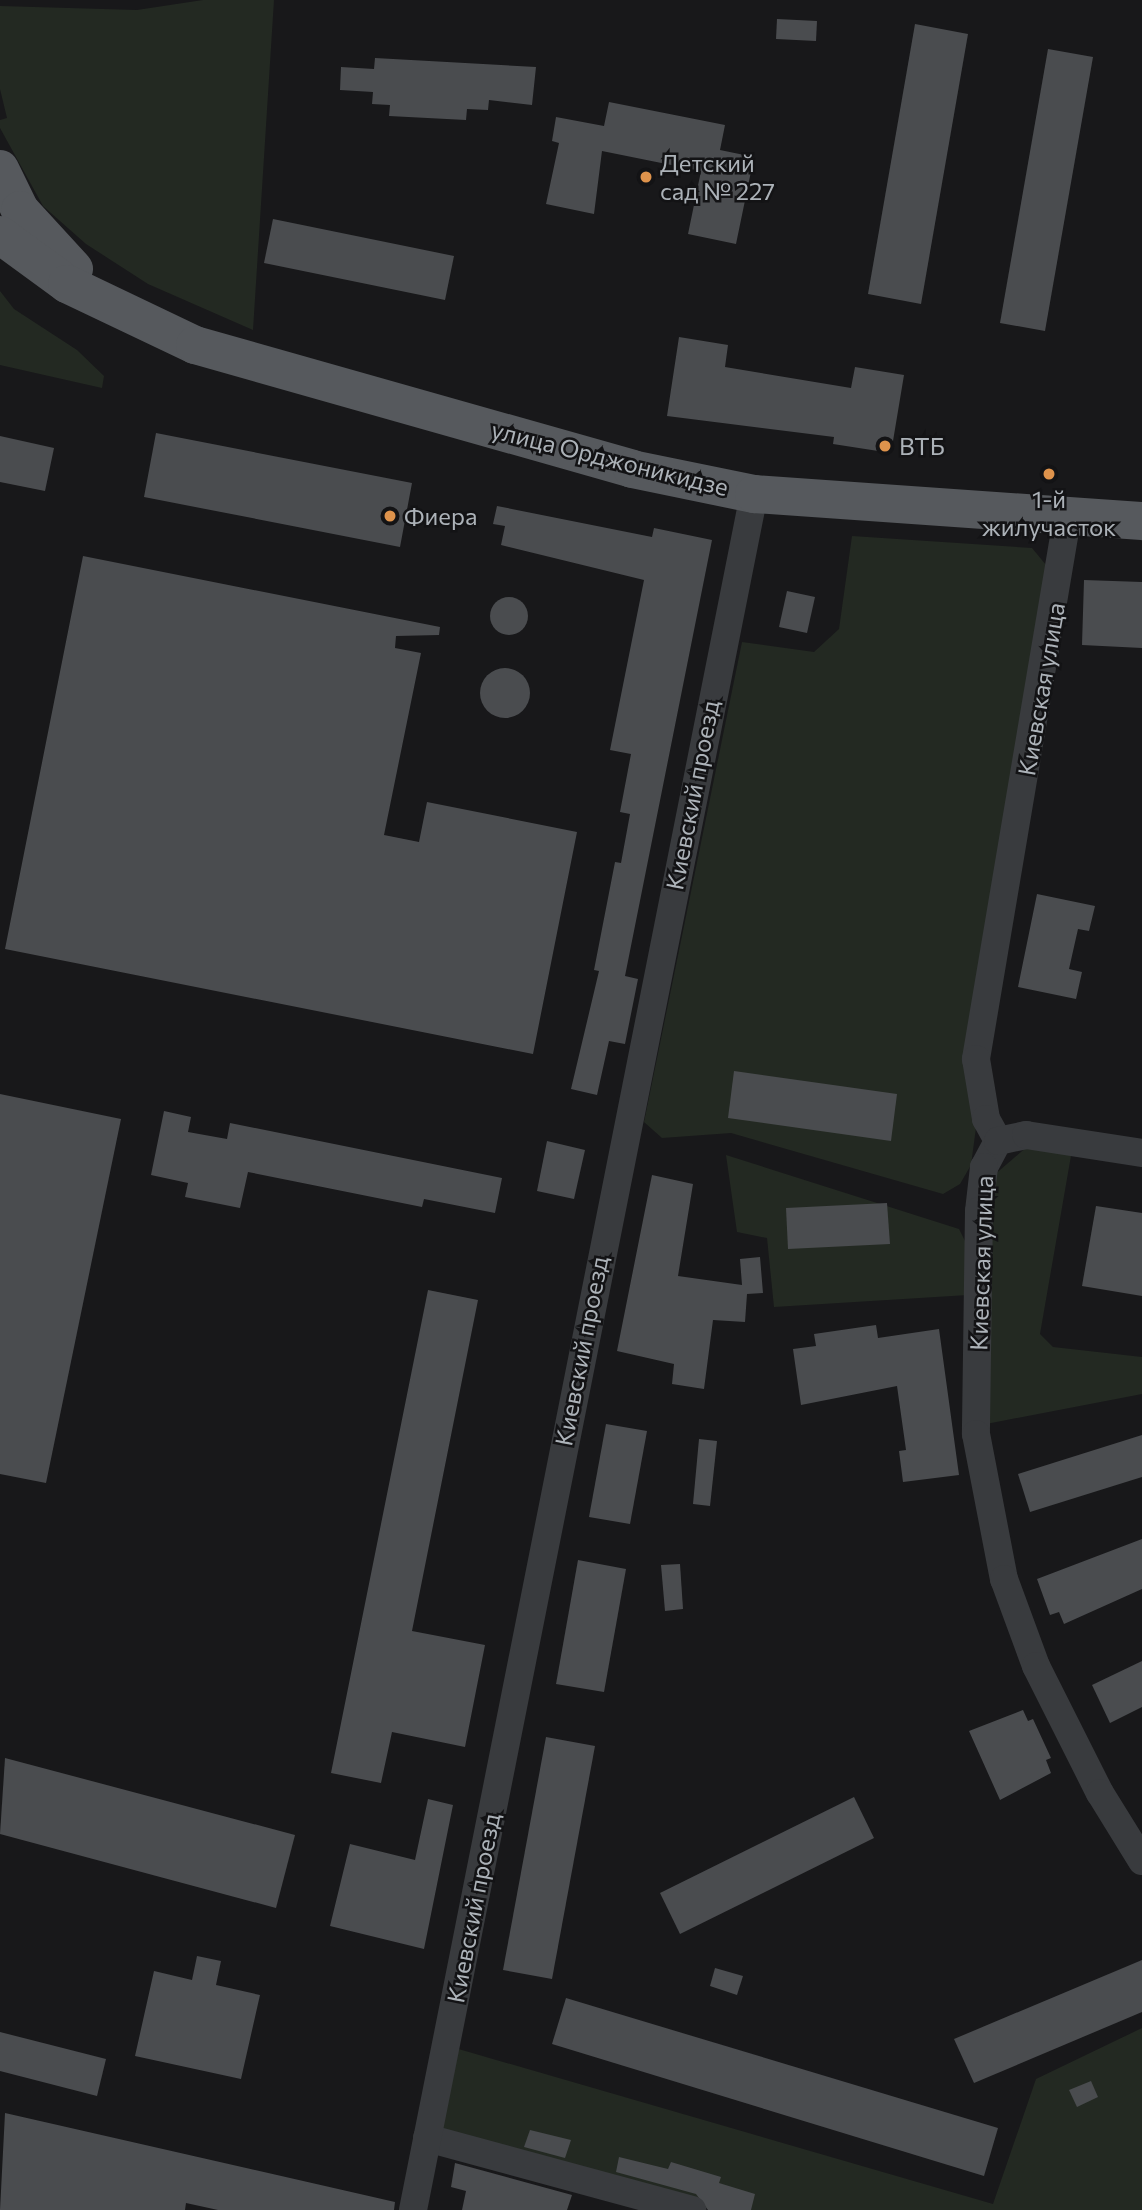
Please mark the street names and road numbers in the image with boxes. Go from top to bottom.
street label: улица Орджоникидзе [489,415,731,501]
street label: Киевская улица [1012,600,1070,778]
street label: Киевский проезд [660,698,724,892]
street label: Киевская улица [964,1175,998,1351]
street label: Киевский проезд [549,1254,613,1448]
street label: Киевский проезд [441,1811,505,2005]

